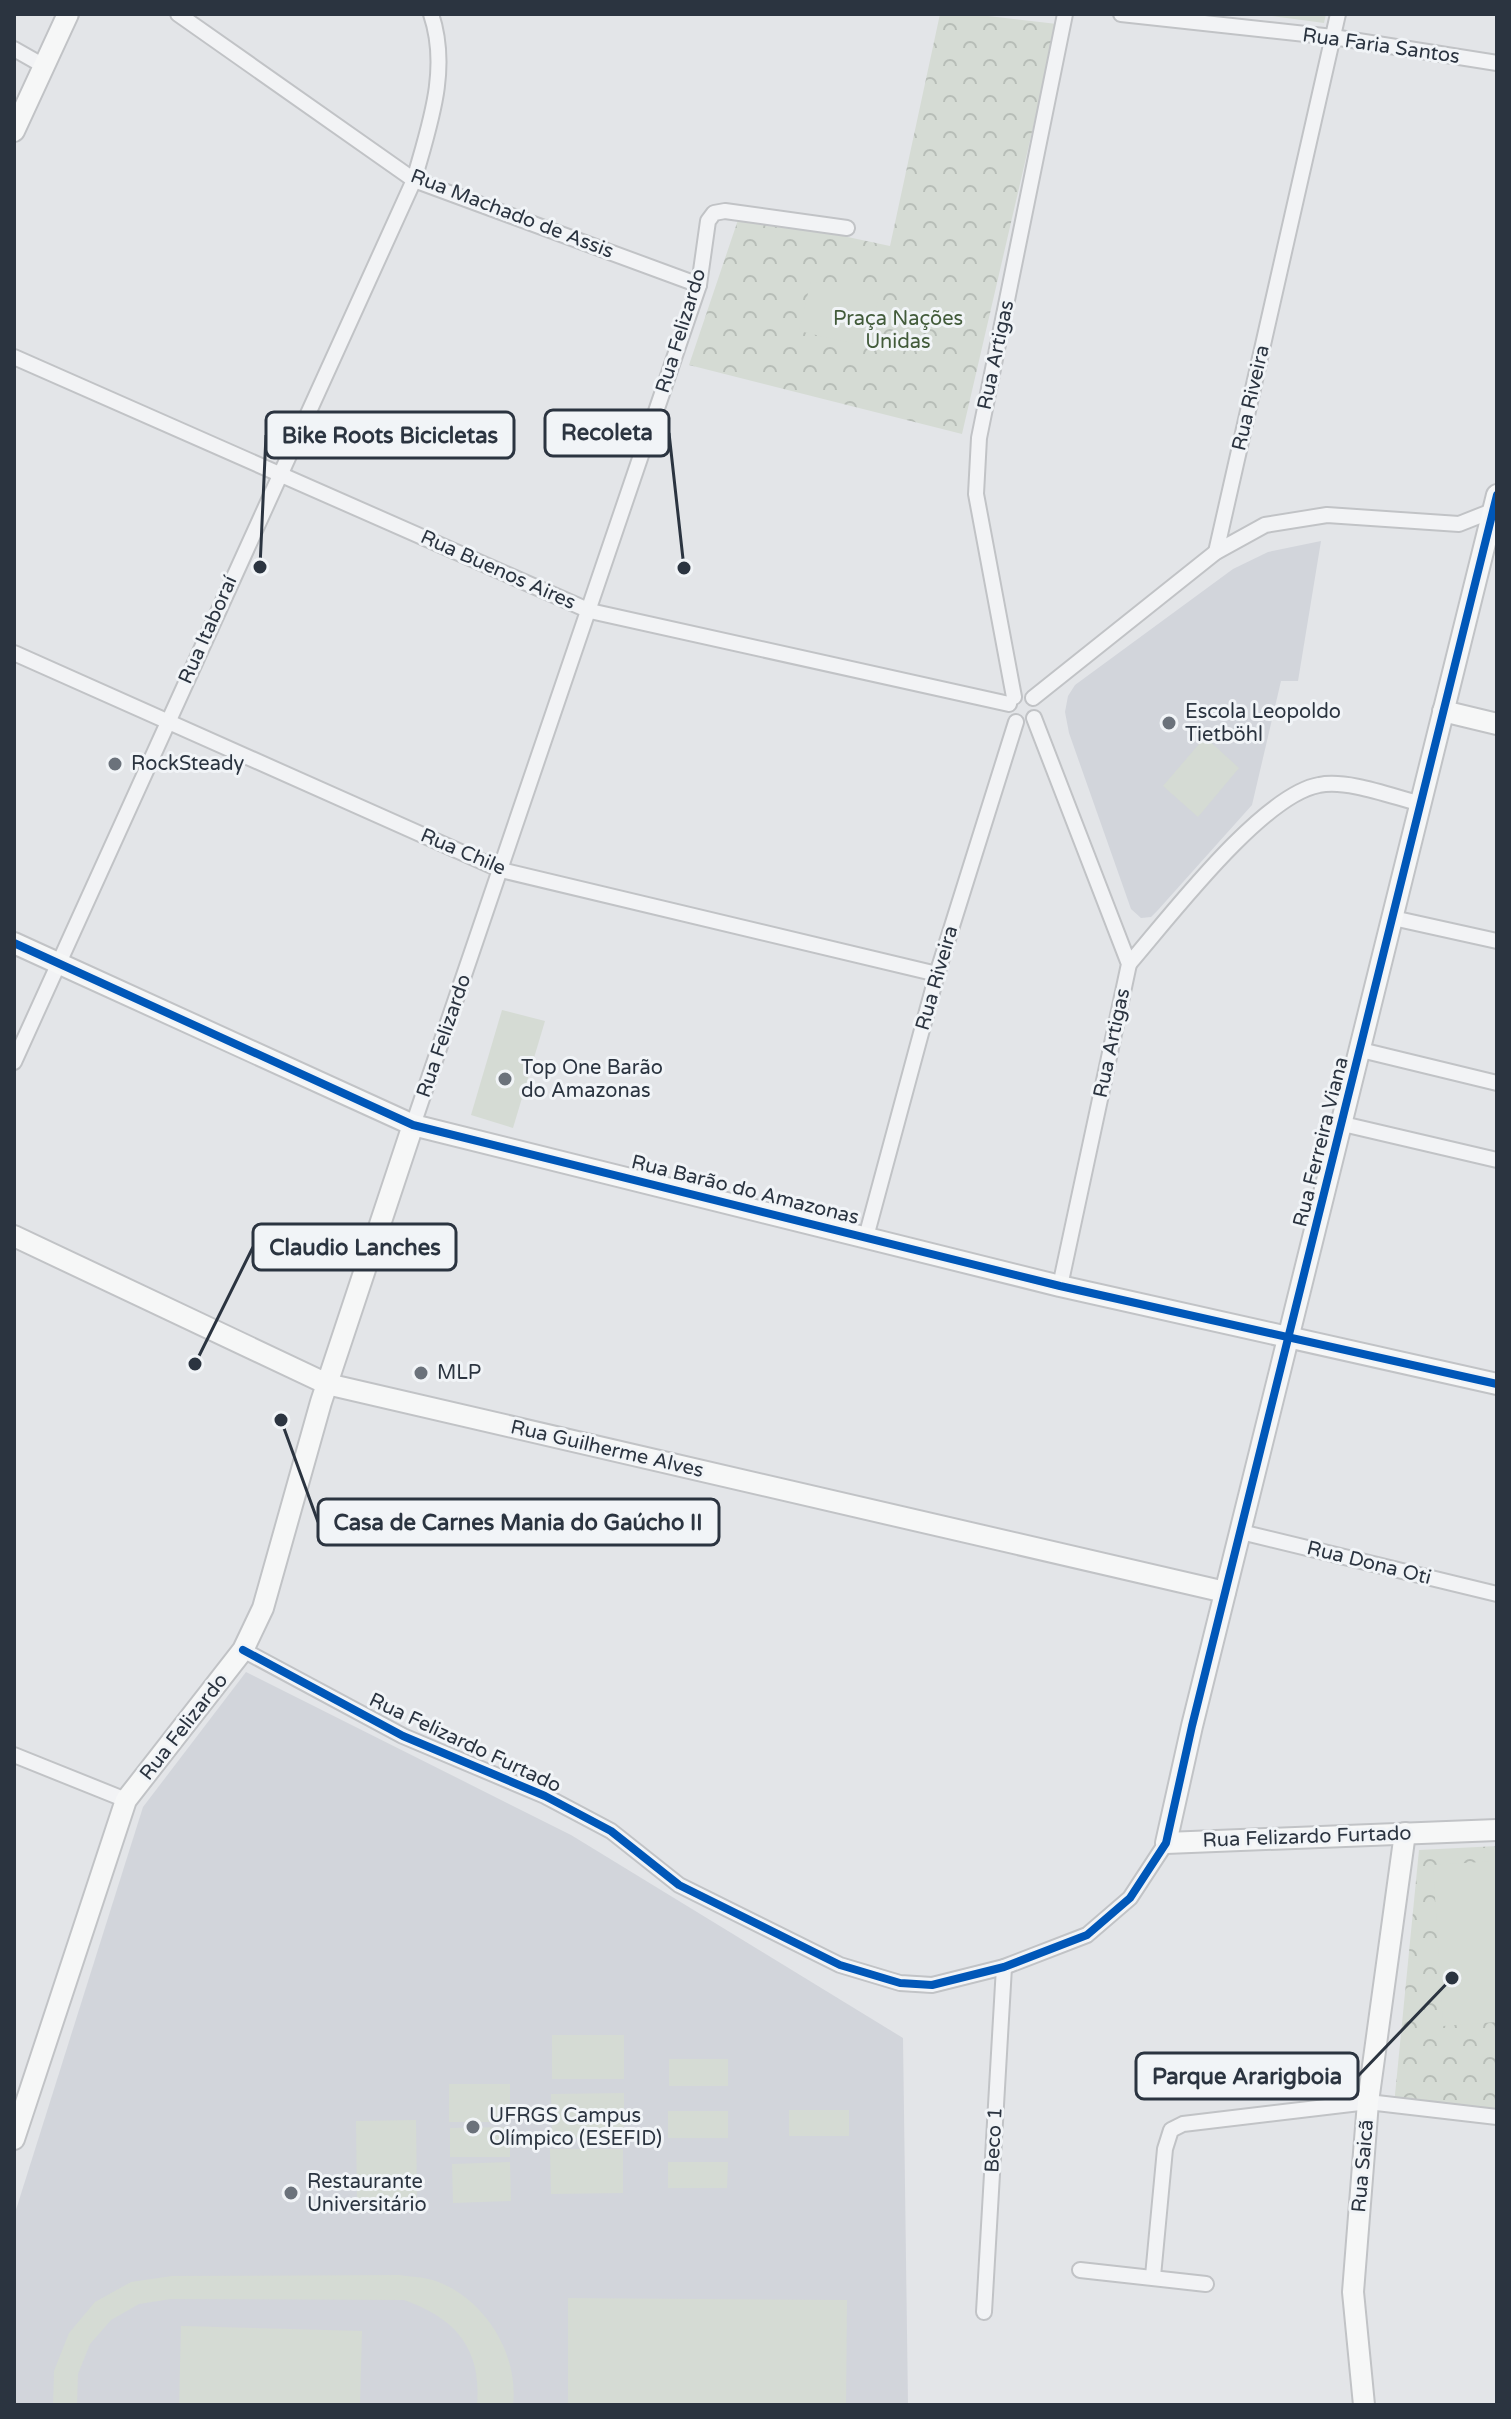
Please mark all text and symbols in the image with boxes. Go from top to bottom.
street label: Rua Faria Santos [1301,23,1461,69]
street label: Rua Machado de Assis [407,164,617,264]
street label: Rua Felizardo [651,266,711,396]
street label: Rua Artigas [973,298,1019,412]
park label: Praça Nações Unidas [833,307,963,354]
street label: Rua Riveira [1227,343,1275,453]
callout: Recoleta [545,410,669,456]
callout: Bike Roots Bicicletas [266,412,514,458]
text: Recoleta [561,420,653,446]
text: Bike Roots Bicicletas [282,423,499,449]
street label: Rua Buenos Aires [417,525,579,615]
street label: Rua Itaboraí [173,572,243,688]
place label: Escola Leopoldo Tietböhl [1185,700,1341,747]
marker: Escola Leopoldo Tietböhl [1160,714,1178,732]
place label: RockSteady [131,752,245,776]
marker: RockSteady [106,755,124,773]
street label: Rua Chile [417,823,509,881]
street label: Rua Riveira [911,923,963,1033]
street label: Rua Felizardo [412,971,476,1101]
street label: Rua Artigas [1089,986,1135,1100]
street label: Rua Ferreira Viana [1288,1055,1354,1229]
place label: Top One Barão do Amazonas [521,1056,663,1103]
marker: Top One Barão do Amazonas [496,1070,514,1088]
street label: Rua Barão do Amazonas [629,1150,861,1230]
callout: Claudio Lanches [253,1224,456,1270]
text: Claudio Lanches [269,1235,441,1261]
place label: MLP [437,1361,481,1385]
marker: MLP [412,1364,430,1382]
street label: Rua Guilherme Alves [508,1415,706,1483]
callout: Casa de Carnes Mania do Gaúcho II [318,1499,719,1545]
text: Casa de Carnes Mania do Gaúcho II [333,1510,703,1536]
street label: Rua Dona Oti [1304,1536,1434,1590]
street label: Rua Felizardo [135,1669,233,1785]
street label: Rua Felizardo Furtado [365,1688,565,1798]
street label: Rua Felizardo Furtado [1202,1821,1412,1853]
callout: Parque Ararigboia [1136,2053,1358,2099]
text: Parque Ararigboia [1152,2064,1342,2090]
place label: UFRGS Campus Olímpico (ESEFID) [489,2104,662,2151]
street label: Beco 1 [980,2107,1008,2173]
marker: UFRGS Campus Olímpico (ESEFID) [464,2118,482,2136]
street label: Rua Saicã [1347,2118,1379,2214]
place label: Restaurante Universitário [307,2170,427,2217]
marker: Restaurante Universitário [282,2184,300,2202]

